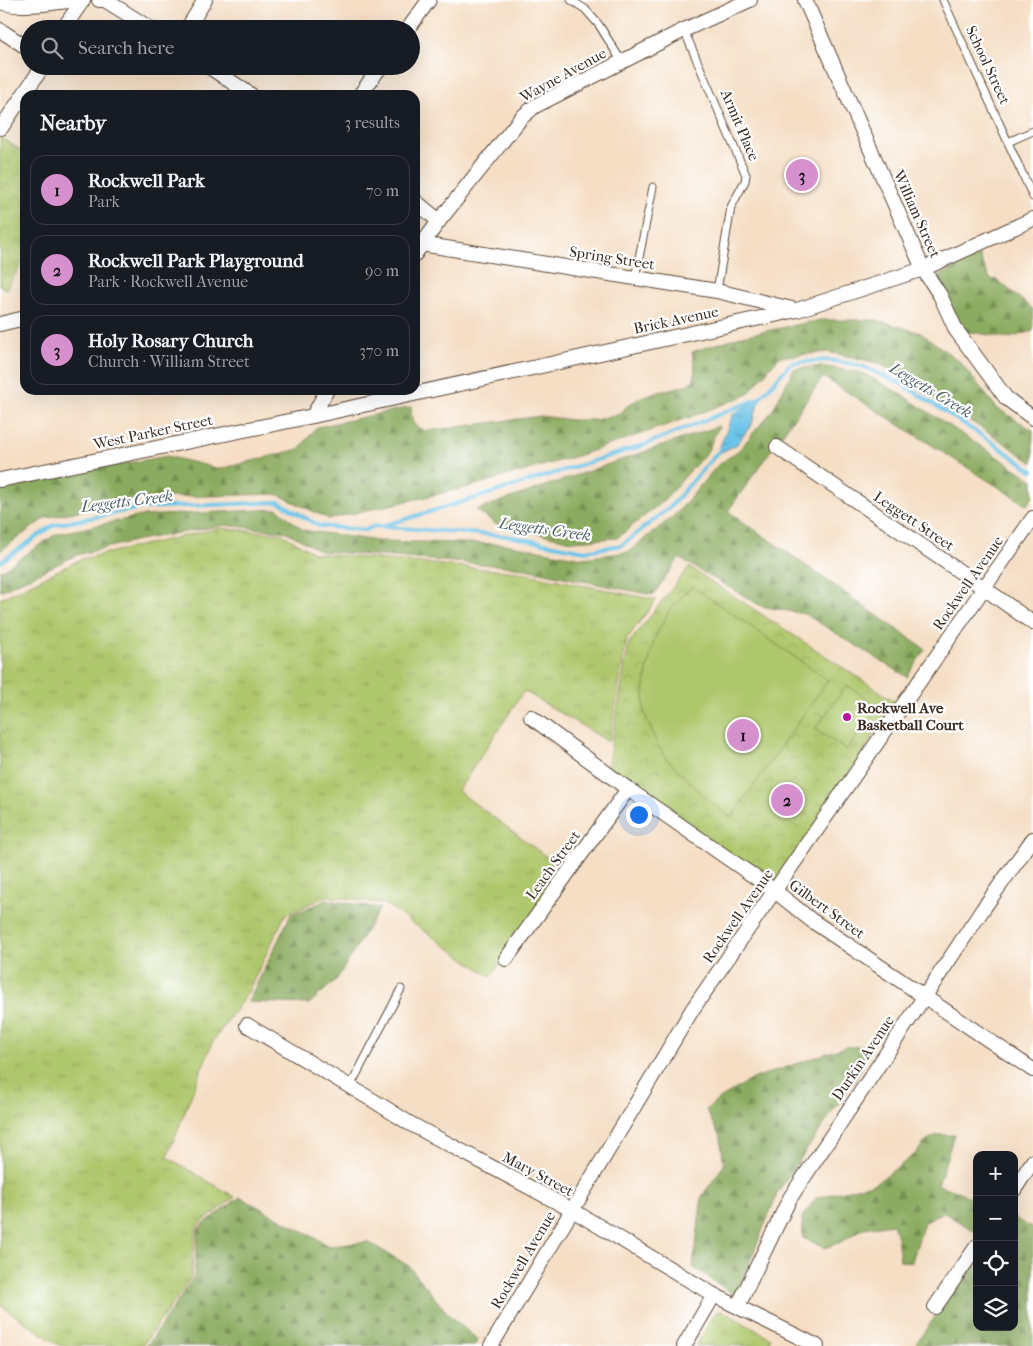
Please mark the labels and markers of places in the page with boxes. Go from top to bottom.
pin: 3 [786,156,818,194]
place label: Rockwell Ave Basketball Court [857,699,964,734]
marker: Rockwell Ave Basketball Court [841,711,853,723]
pin: 1 [727,716,759,754]
pin: 2 [771,781,803,819]

